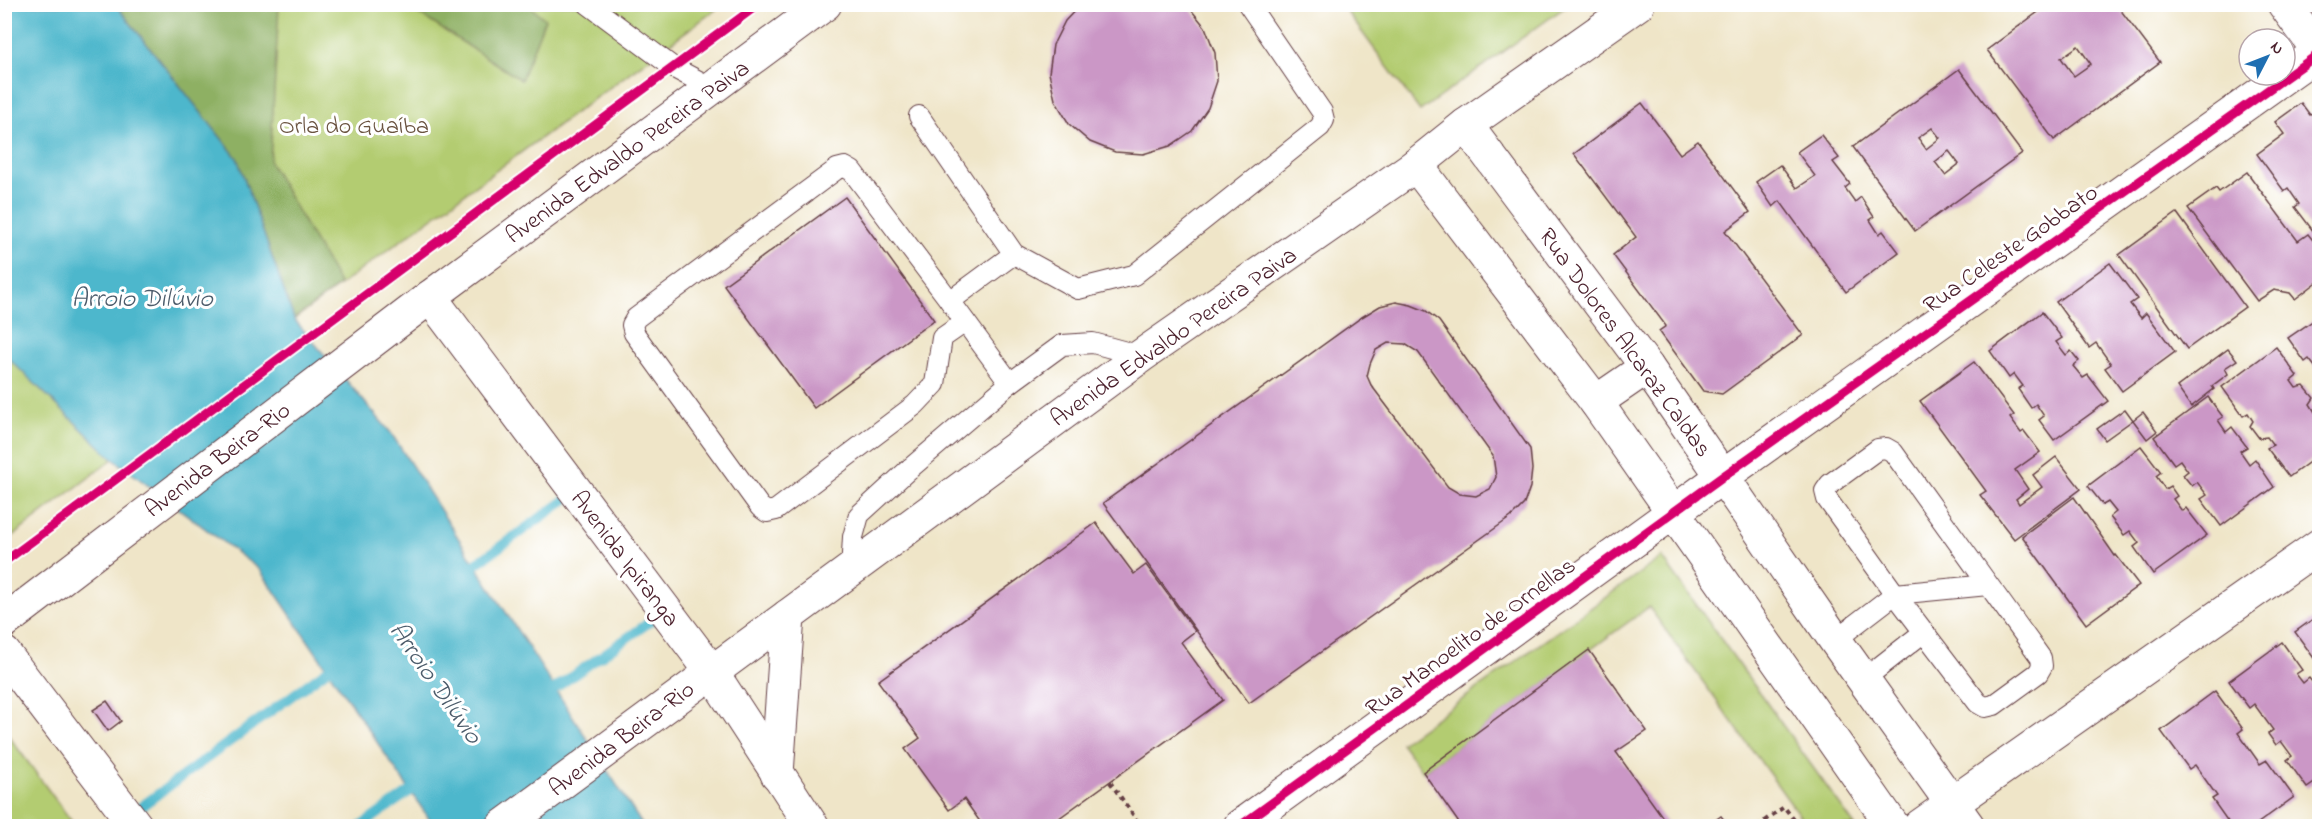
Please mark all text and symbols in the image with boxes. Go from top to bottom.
north arrow [2237,27,2297,87]
text: N [2264,36,2289,60]
street label: Avenida Edvaldo Pereira Paiva [499,52,758,254]
park label: Orla do Guaíba [279,110,429,145]
street label: Rua Celeste Gobbato [1917,176,2106,324]
street label: Rua Dolores Alcaraz Caldas [1529,222,1719,465]
street label: Avenida Edvaldo Pereira Paiva [1044,239,1305,437]
water label: Arroio Dilúvio [71,281,214,319]
street label: Avenida Beira-Rio [138,394,299,528]
street label: Avenida Ipiranga [561,484,687,635]
street label: Rua Manoelito de Ornellas [1359,550,1584,726]
water label: Arroio Dilúvio [378,615,492,754]
street label: Avenida Beira-Rio [542,673,703,807]

